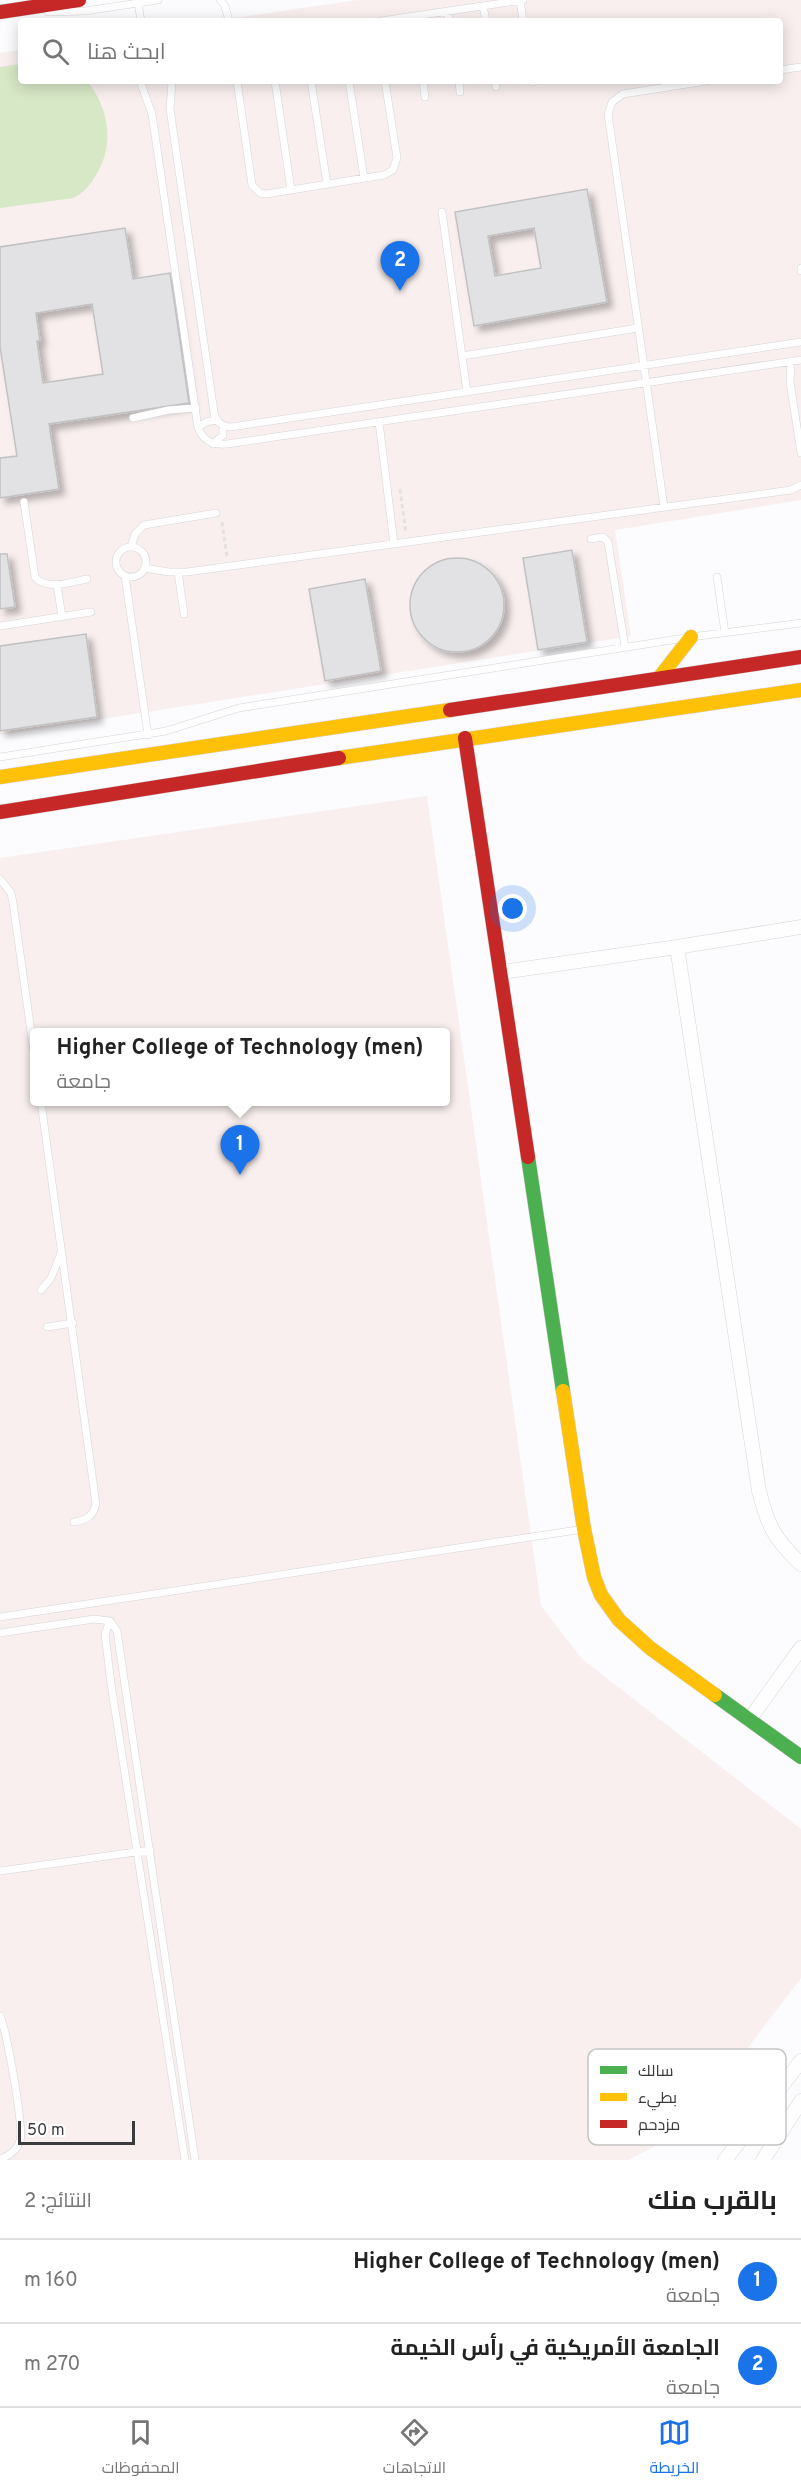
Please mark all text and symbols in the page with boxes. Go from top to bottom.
search box [18,18,783,84]
icon: search [39,35,72,68]
text: ابحث هنا [87,40,166,67]
pin: 2 [380,242,420,291]
your location [498,894,527,923]
popup [30,1028,450,1106]
text: Higher College of Technology (men) [57,1035,423,1062]
text: جامعة [57,1070,111,1096]
pin: 1 [220,1126,260,1175]
legend [588,2049,786,2145]
text: سالك [638,2062,673,2082]
text: بطيء [638,2089,677,2111]
text: مزدحم [638,2116,680,2136]
scale bar [18,2118,135,2146]
text: 50 m [27,2121,65,2141]
text: بالقرب منك [648,2186,777,2219]
text: النتائج: 2 [24,2189,92,2215]
text: Higher College of Technology (men) [353,2249,720,2276]
text: 160 m [24,2268,78,2294]
text: 1 [754,2268,762,2294]
text: جامعة [666,2284,720,2310]
text: الجامعة الأمريكية في رأس الخيمة [391,2336,720,2363]
text: 270 m [24,2352,80,2378]
text: 2 [751,2352,764,2378]
text: جامعة [666,2376,720,2402]
tab: المحفوظات [102,2416,180,2482]
tab: الاتجاهات [383,2416,446,2482]
tab: الخريطة [649,2416,699,2482]

